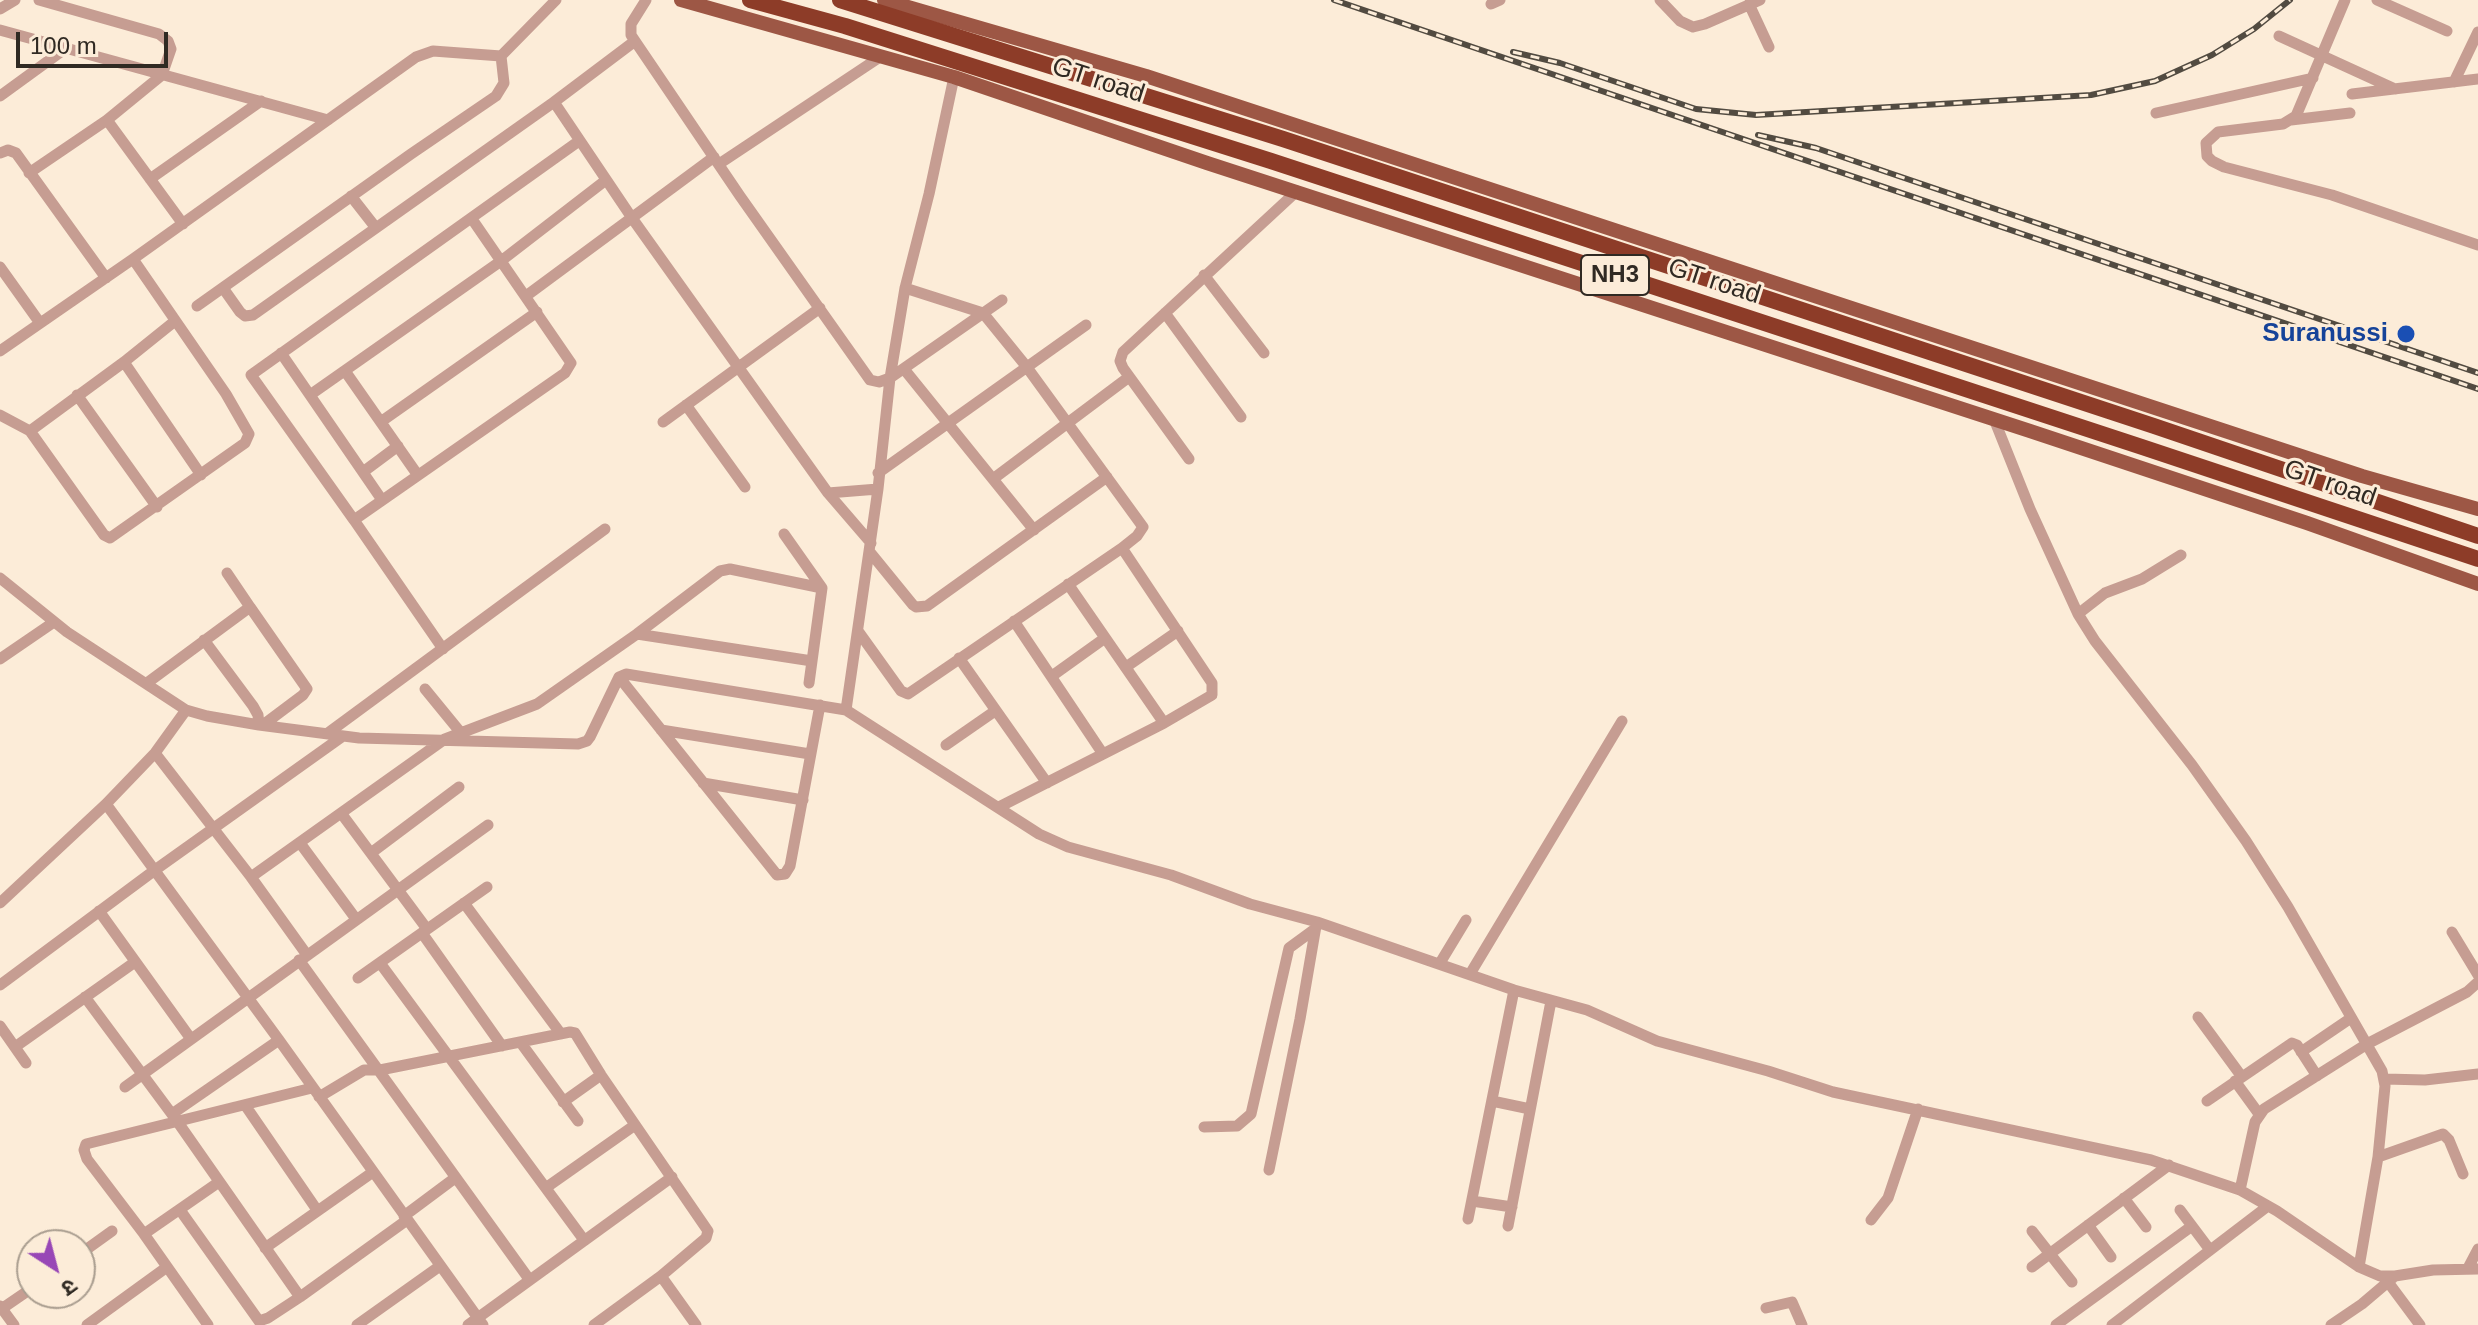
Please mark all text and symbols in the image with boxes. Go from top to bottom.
scale bar [20,16,172,66]
text: 100 m [30,32,97,59]
street label: GT road [1048,51,1148,111]
street label: GT road [1664,252,1764,312]
road number: NH3 [1581,255,1649,295]
place label: Suranussi [2262,318,2388,350]
marker: Suranussi [2395,323,2417,345]
street label: GT road [2280,454,2380,514]
north arrow [16,1229,96,1309]
text: उ [57,1273,82,1301]

